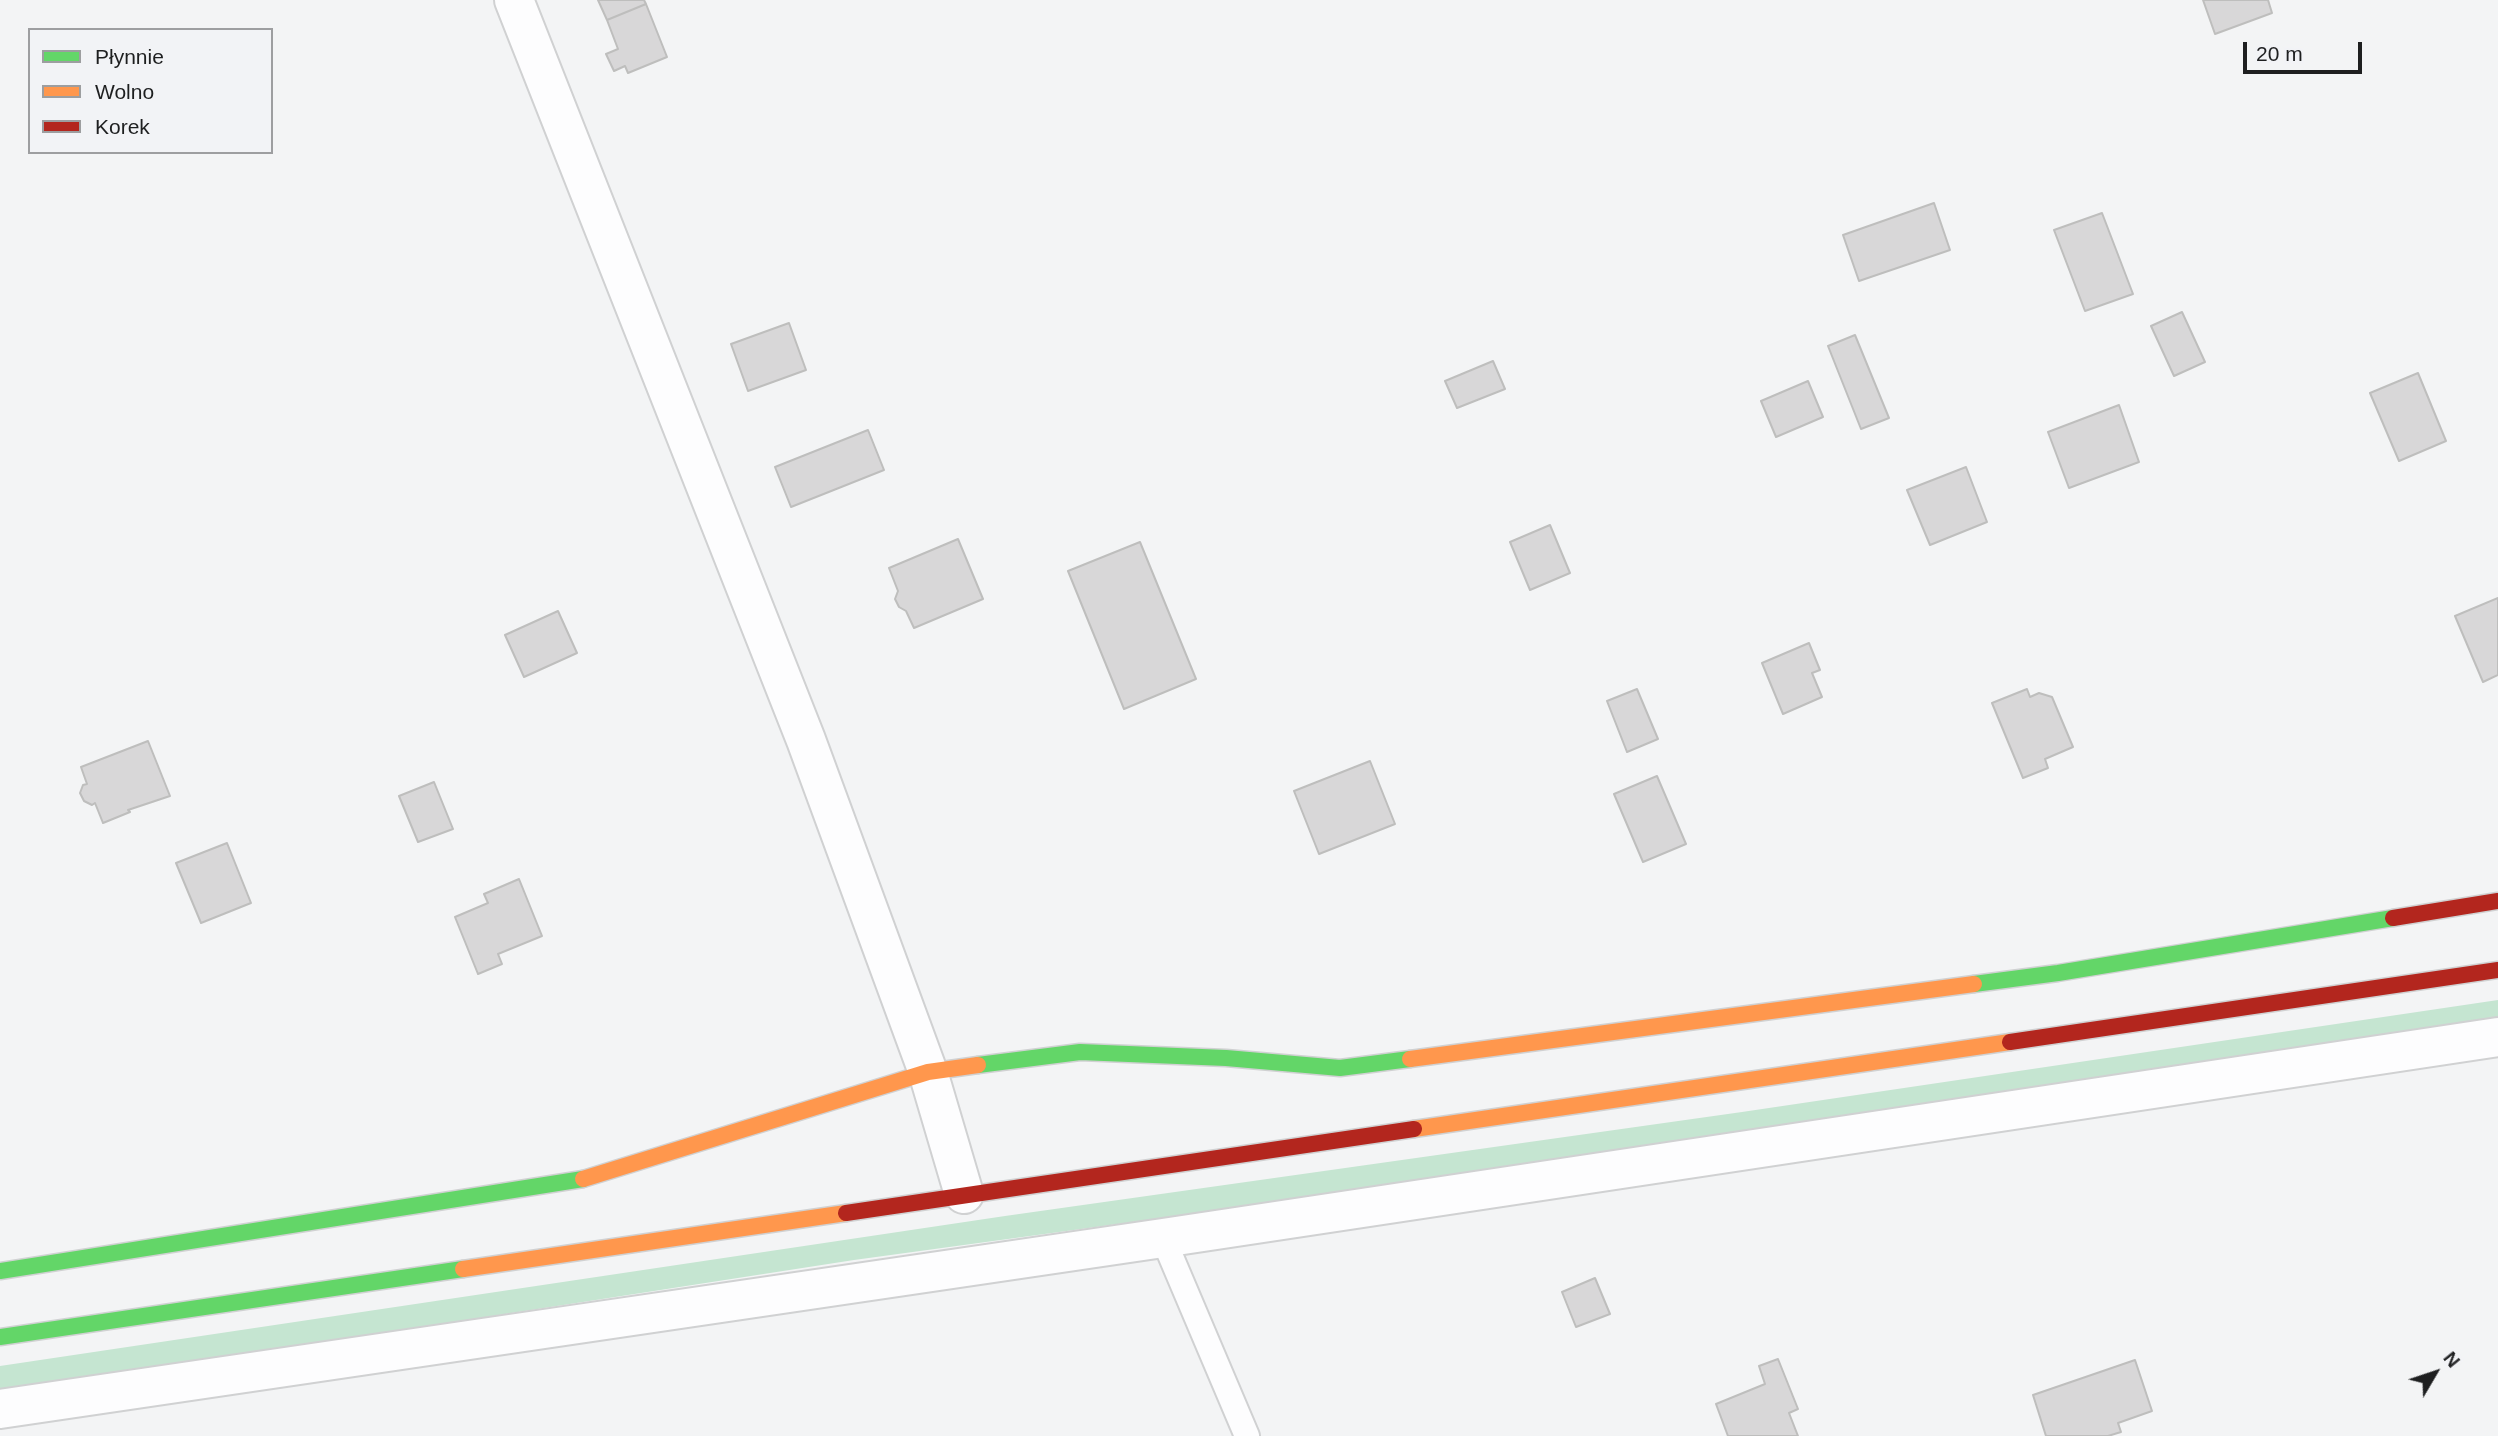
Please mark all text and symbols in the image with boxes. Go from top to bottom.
legend [28,28,273,154]
scale bar [2246,28,2365,72]
text: 20 m [2256,42,2303,65]
text: Płynnie [95,45,164,68]
text: Wolno [95,80,154,103]
text: Korek [95,115,150,138]
north arrow [2400,1338,2470,1408]
text: N [2439,1348,2464,1371]

